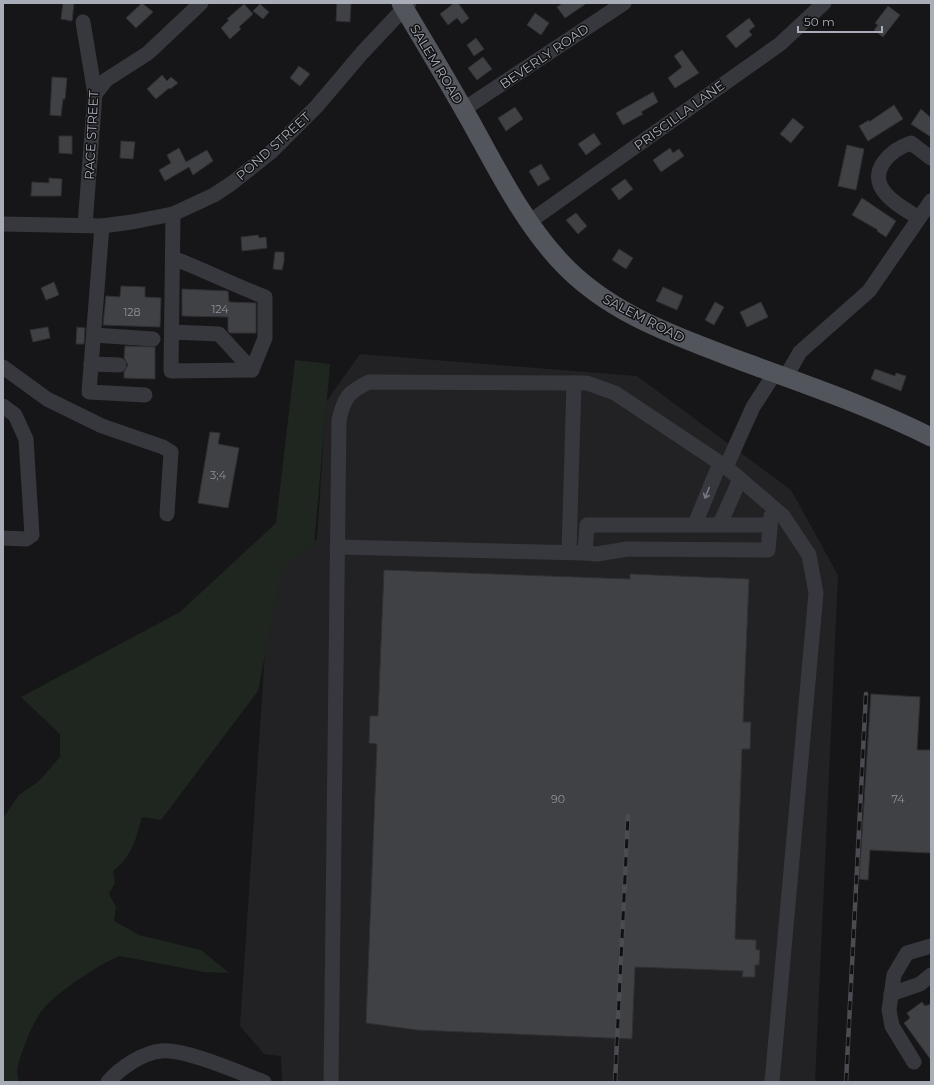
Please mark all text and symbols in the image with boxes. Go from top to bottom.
scale bar [798,8,882,34]
text: 50 m [804,14,835,29]
street label: BEVERLY ROAD [496,20,592,92]
street label: SALEM ROAD [407,21,467,107]
street label: PRISCILLA LANE [631,77,727,153]
street label: RACE STREET [81,89,101,180]
street label: POND STREET [233,108,314,184]
street label: SALEM ROAD [600,291,688,346]
house number: 124 [211,302,229,316]
house number: 128 [123,305,141,319]
house number: 3;4 [210,468,227,482]
one-way arrow [703,487,711,499]
house number: 90 [551,792,565,806]
house number: 74 [891,792,905,806]

